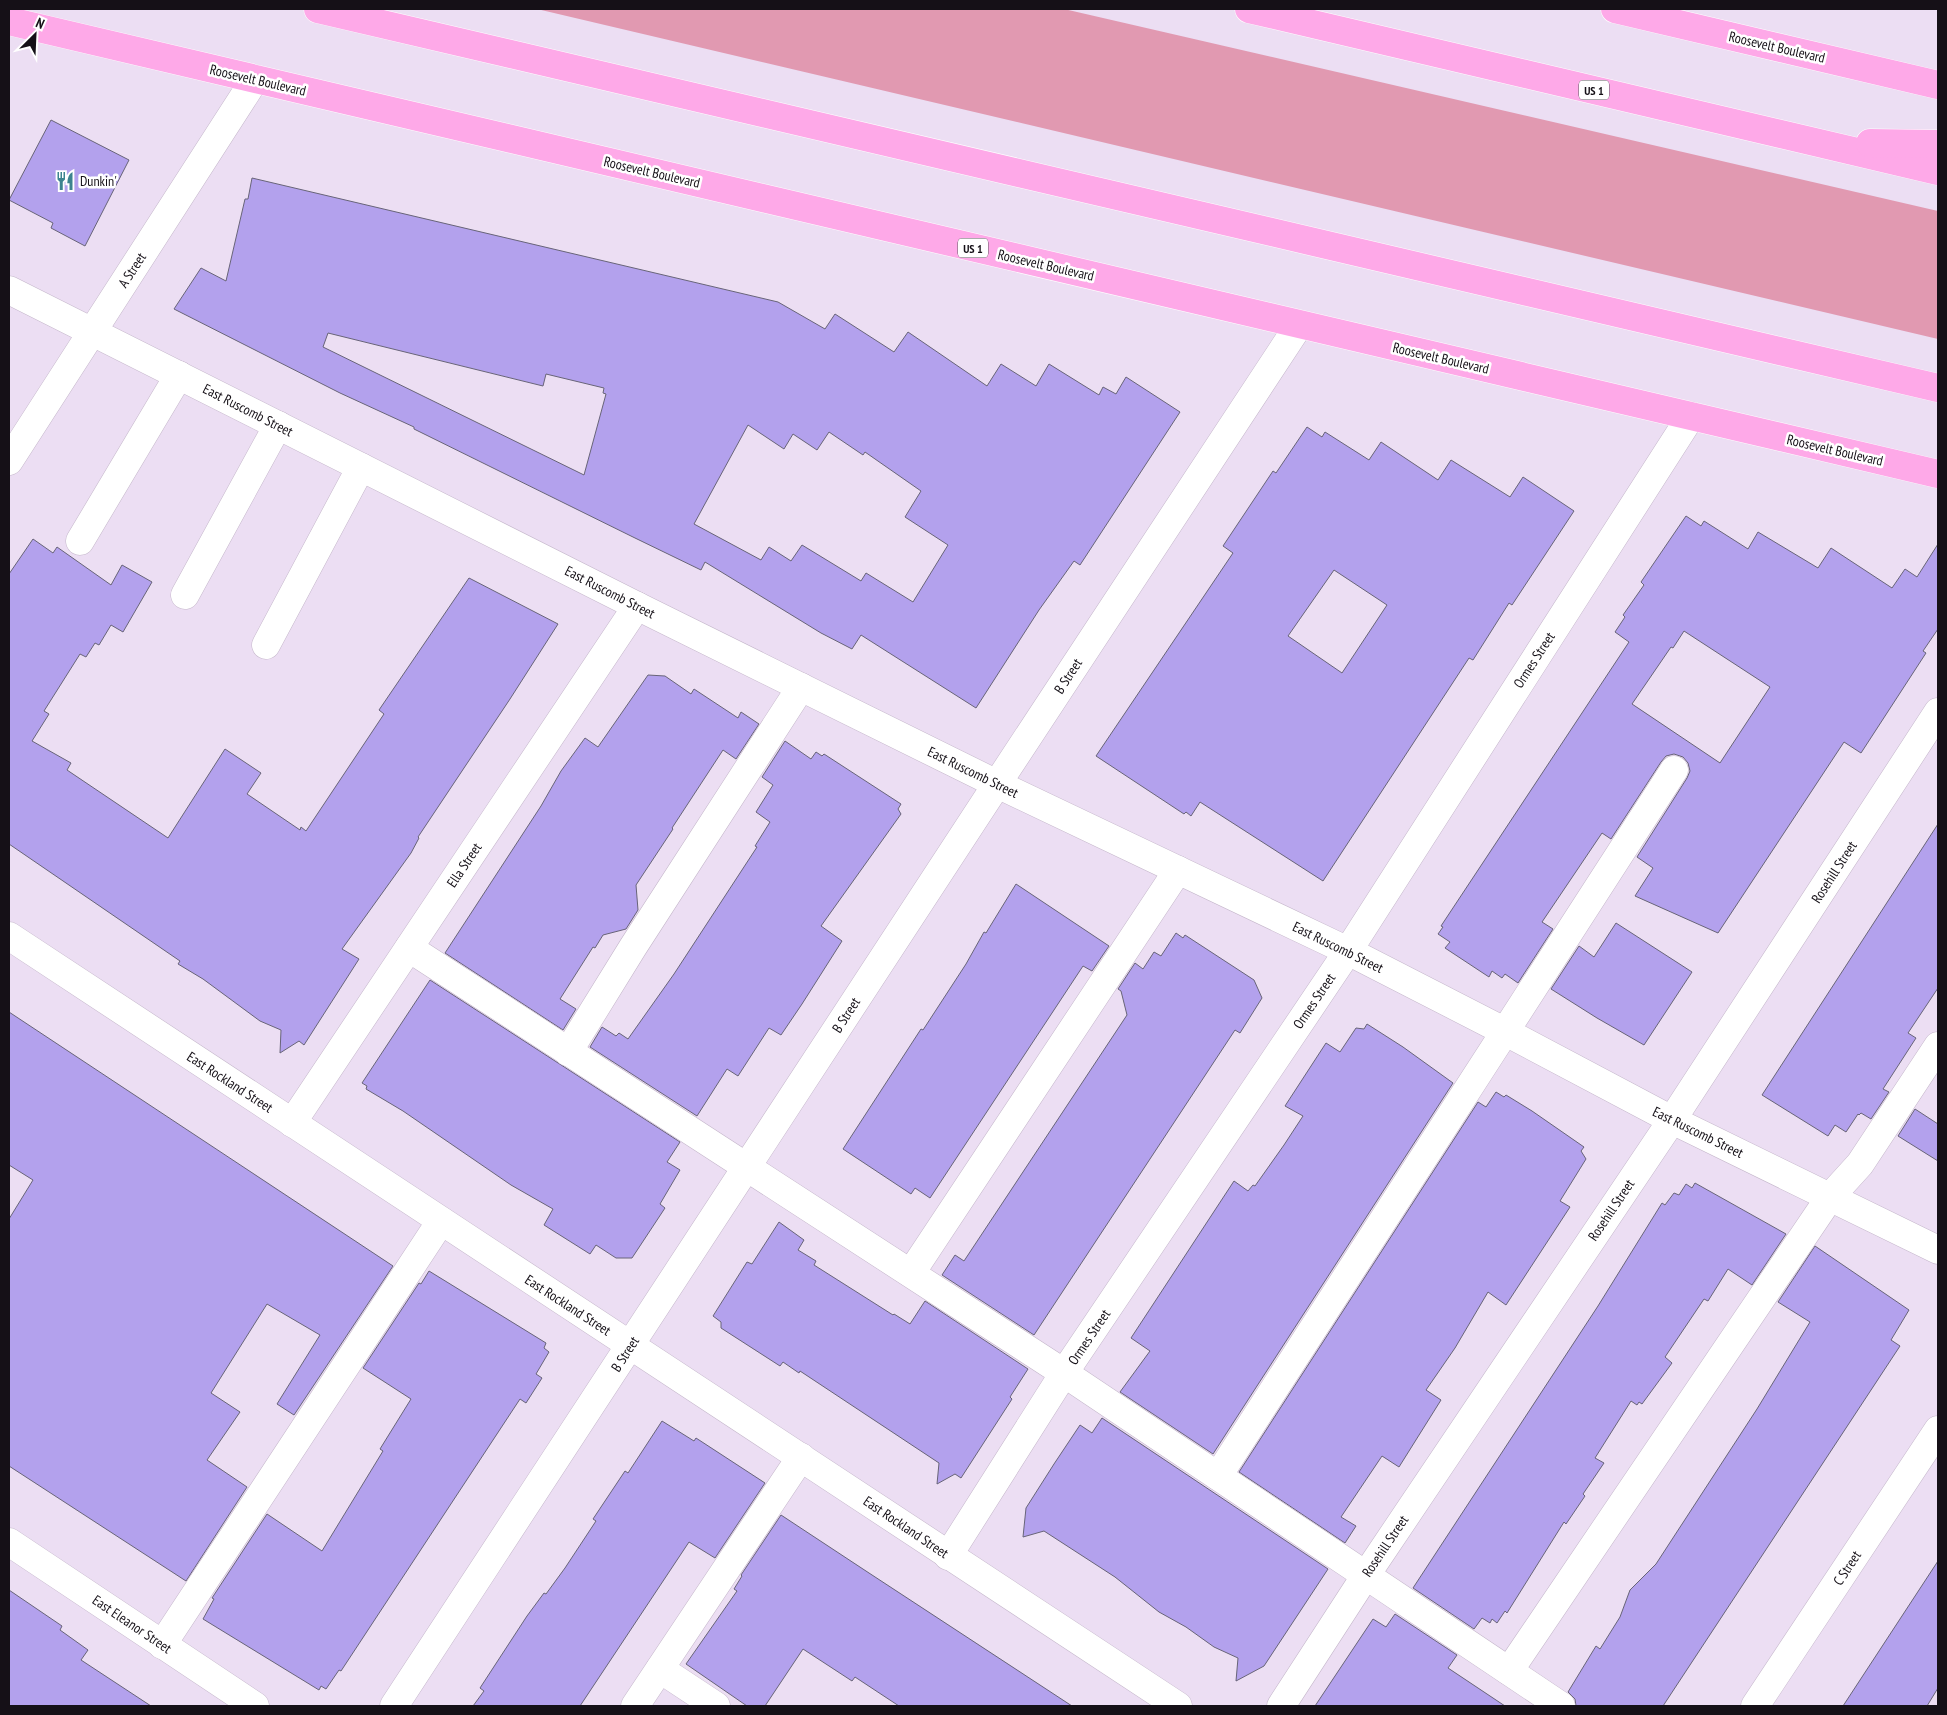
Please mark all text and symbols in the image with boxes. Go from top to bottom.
north arrow [10,10,60,60]
text: N [33,13,47,33]
street label: Roosevelt Boulevard [1727,27,1827,67]
street label: Roosevelt Boulevard [208,60,308,100]
road number: US 1 [1579,80,1609,100]
street label: Roosevelt Boulevard [602,152,702,192]
restaurant icon: Dunkin' [54,170,76,192]
place label: Dunkin' [80,172,117,190]
road number: US 1 [958,238,988,258]
street label: Roosevelt Boulevard [996,245,1096,285]
street label: A Street [114,249,150,291]
street label: Roosevelt Boulevard [1391,338,1491,378]
street label: East Ruscomb Street [200,380,296,440]
street label: Roosevelt Boulevard [1785,430,1885,470]
street label: East Ruscomb Street [562,562,658,622]
street label: Ormes Street [1509,629,1559,691]
street label: B Street [1050,655,1086,697]
street label: East Ruscomb Street [925,742,1021,802]
street label: Rosehill Street [1807,837,1861,906]
street label: Ella Street [443,839,486,891]
street label: East Ruscomb Street [1290,917,1386,977]
street label: Ormes Street [1289,970,1339,1032]
street label: B Street [828,994,864,1036]
street label: East Rockland Street [184,1048,276,1117]
street label: East Ruscomb Street [1650,1102,1746,1162]
street label: Rosehill Street [1584,1176,1638,1244]
street label: East Rockland Street [522,1271,614,1340]
street label: Ormes Street [1064,1306,1114,1368]
street label: B Street [607,1333,643,1375]
street label: East Rockland Street [860,1492,952,1562]
street label: Rosehill Street [1358,1512,1412,1580]
street label: C Street [1829,1547,1865,1589]
street label: East Eleanor Street [89,1591,175,1657]

